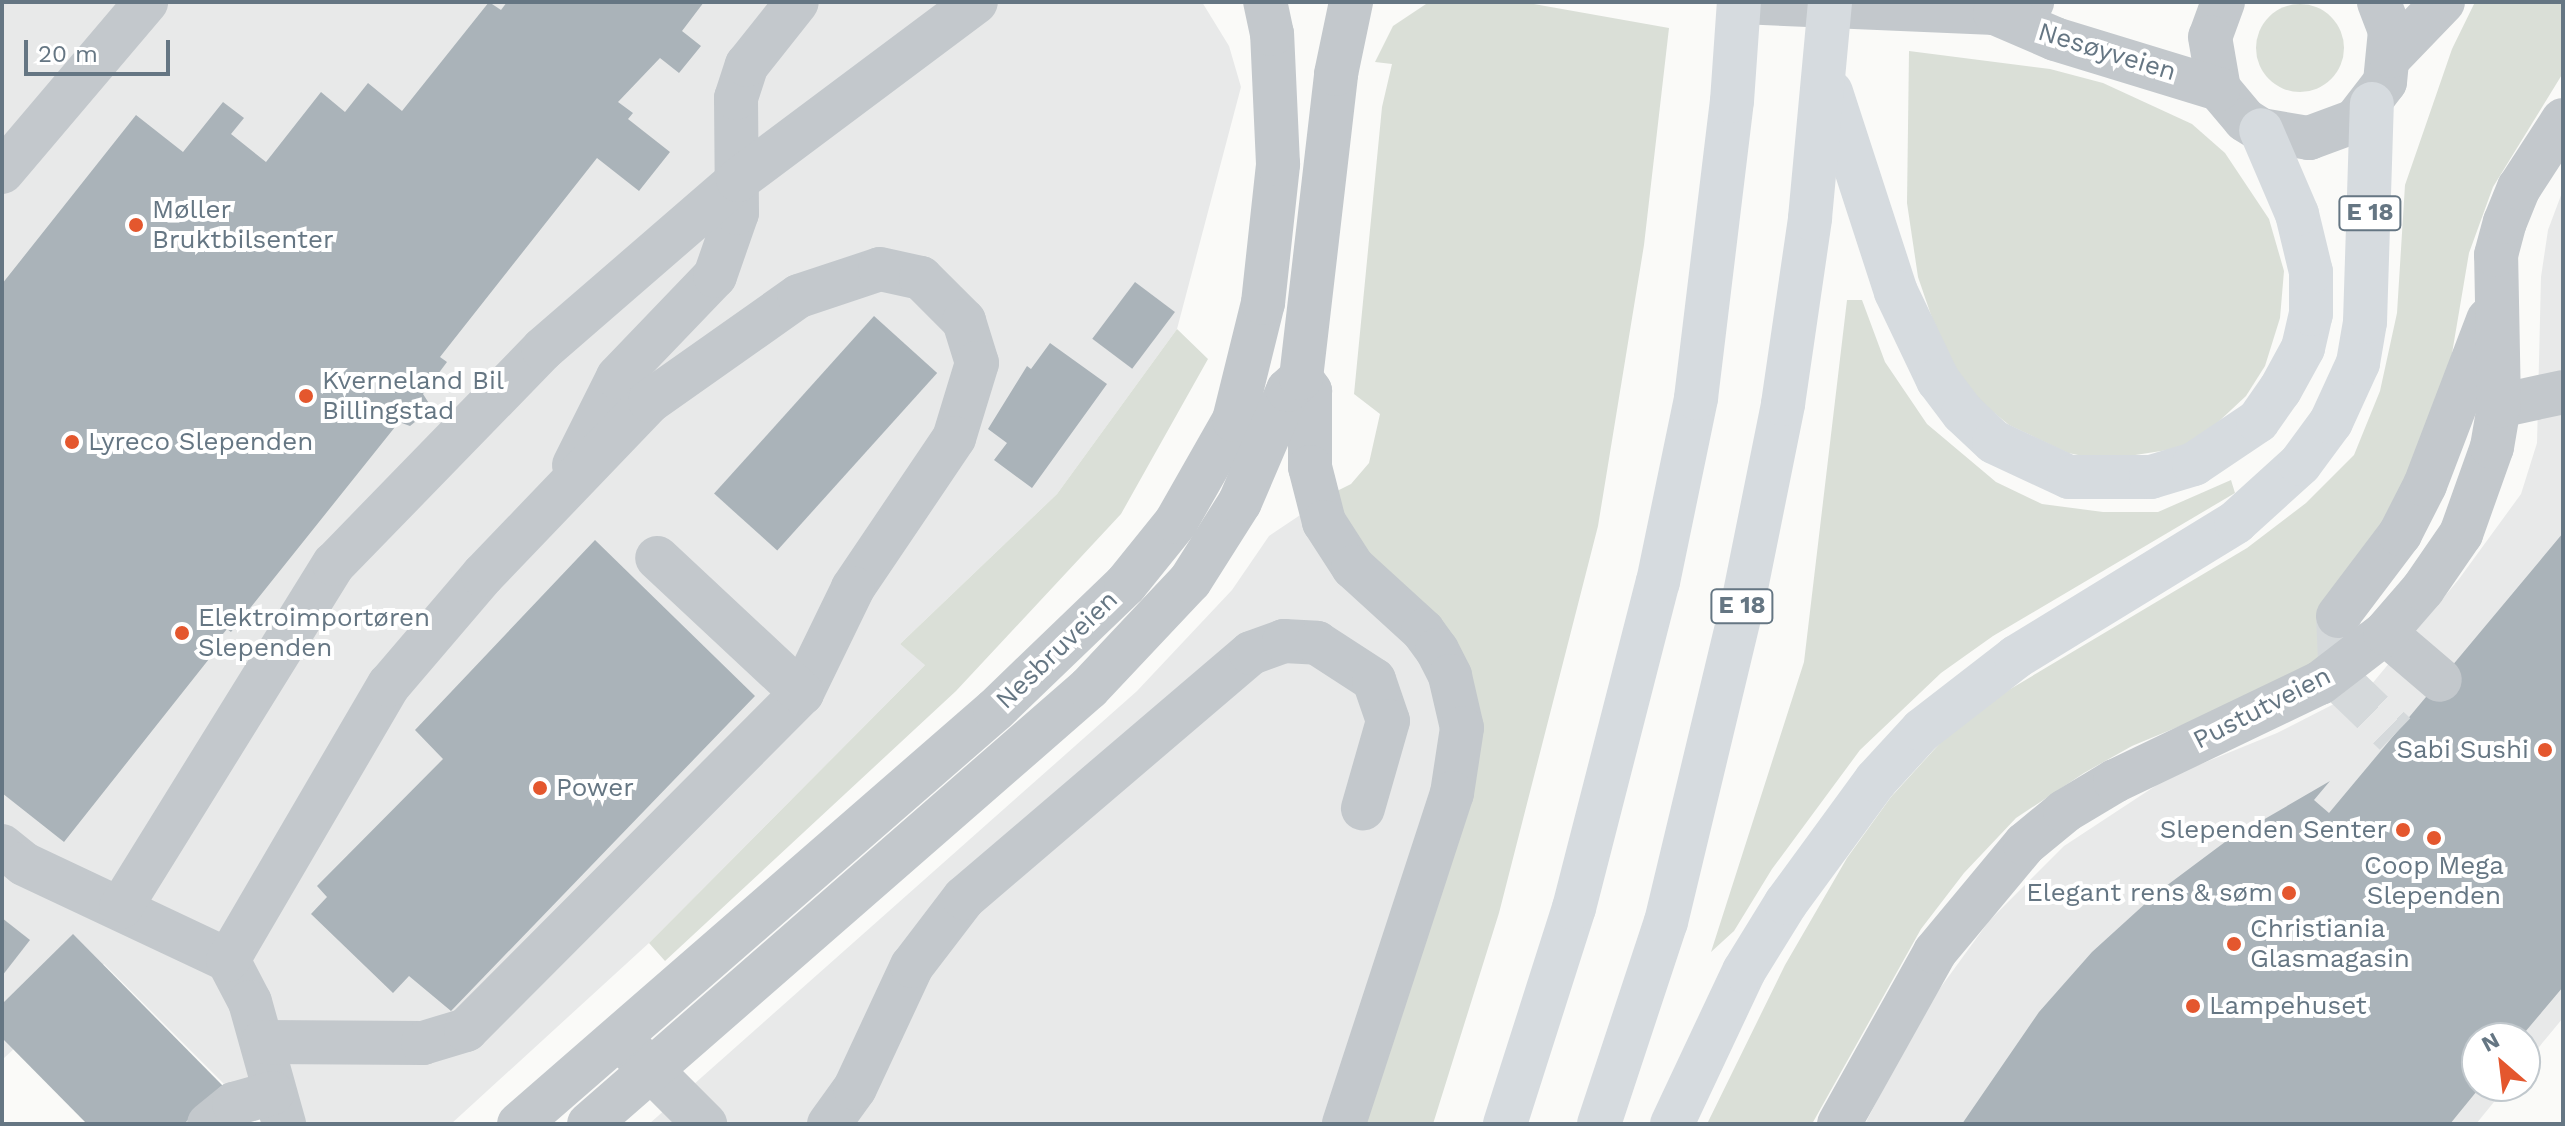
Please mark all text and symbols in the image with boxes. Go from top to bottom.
street label: Nesøyveien [2034,16,2180,88]
scale bar [28,24,174,74]
text: 20 m [38,40,98,68]
road number: E 18 [2338,193,2402,233]
place label: Møller Bruktbilsenter [152,194,334,256]
marker: Møller Bruktbilsenter [127,216,145,234]
place label: Kverneland Bil Billingstad [322,365,504,426]
marker: Kverneland Bil Billingstad [297,387,315,405]
place label: Lyreco Slependen [88,426,313,458]
marker: Lyreco Slependen [63,433,81,451]
street label: Nesbruveien [990,584,1124,716]
road number: E 18 [1710,586,1774,626]
place label: Elektroimportøren Slependen [198,602,430,664]
marker: Elektroimportøren Slependen [173,624,191,642]
street label: Pustutveien [2188,660,2336,756]
place label: Sabi Sushi [2397,734,2529,766]
marker: Sabi Sushi [2536,741,2554,759]
place label: Power [556,772,634,804]
marker: Power [531,779,549,797]
place label: Slependen Senter [2160,814,2387,846]
marker: Slependen Senter [2394,821,2412,839]
marker: Coop Mega Slependen [2425,829,2443,847]
place label: Coop Mega Slependen [2364,850,2504,912]
place label: Elegant rens & søm [2026,877,2273,909]
marker: Elegant rens & søm [2280,884,2298,902]
place label: Christiania Glasmagasin [2250,913,2410,974]
marker: Christiania Glasmagasin [2225,935,2243,953]
place label: Lampehuset [2209,990,2367,1022]
marker: Lampehuset [2184,997,2202,1015]
north arrow [2461,1022,2541,1102]
text: N [2477,1027,2504,1057]

